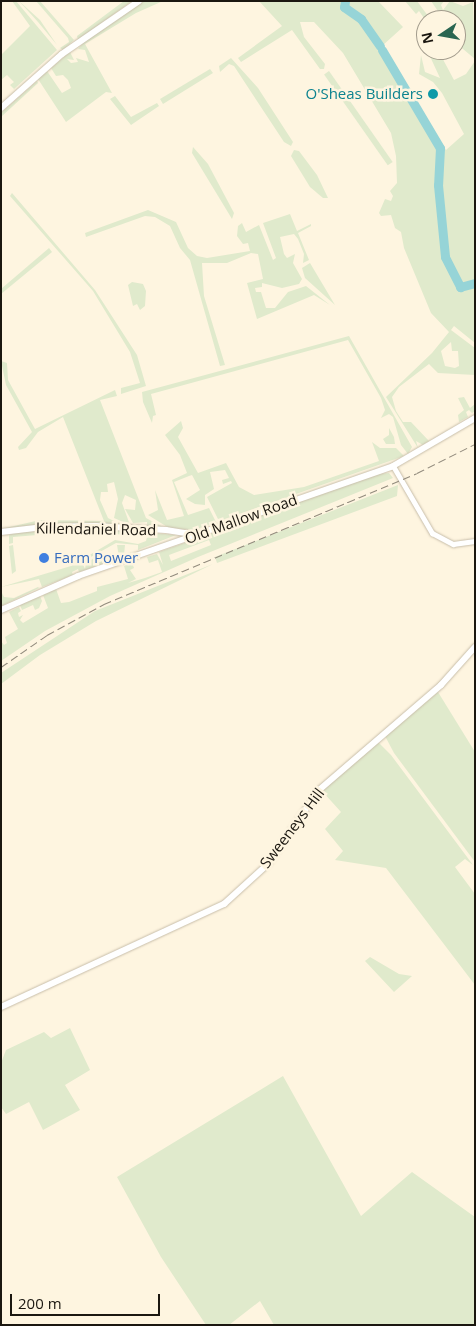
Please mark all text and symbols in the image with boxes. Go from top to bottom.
north arrow [416,10,466,60]
text: N [416,30,437,46]
place label: O'Sheas Builders [305,85,423,103]
marker: O'Sheas Builders [427,88,439,100]
street label: Old Mallow Road [182,490,300,548]
street label: Killendaniel Road [36,519,156,539]
place label: Farm Power [54,549,138,567]
marker: Farm Power [38,552,50,564]
street label: Sweeneys Hill [256,785,328,871]
scale bar [12,1284,162,1316]
text: 200 m [18,1293,62,1313]

